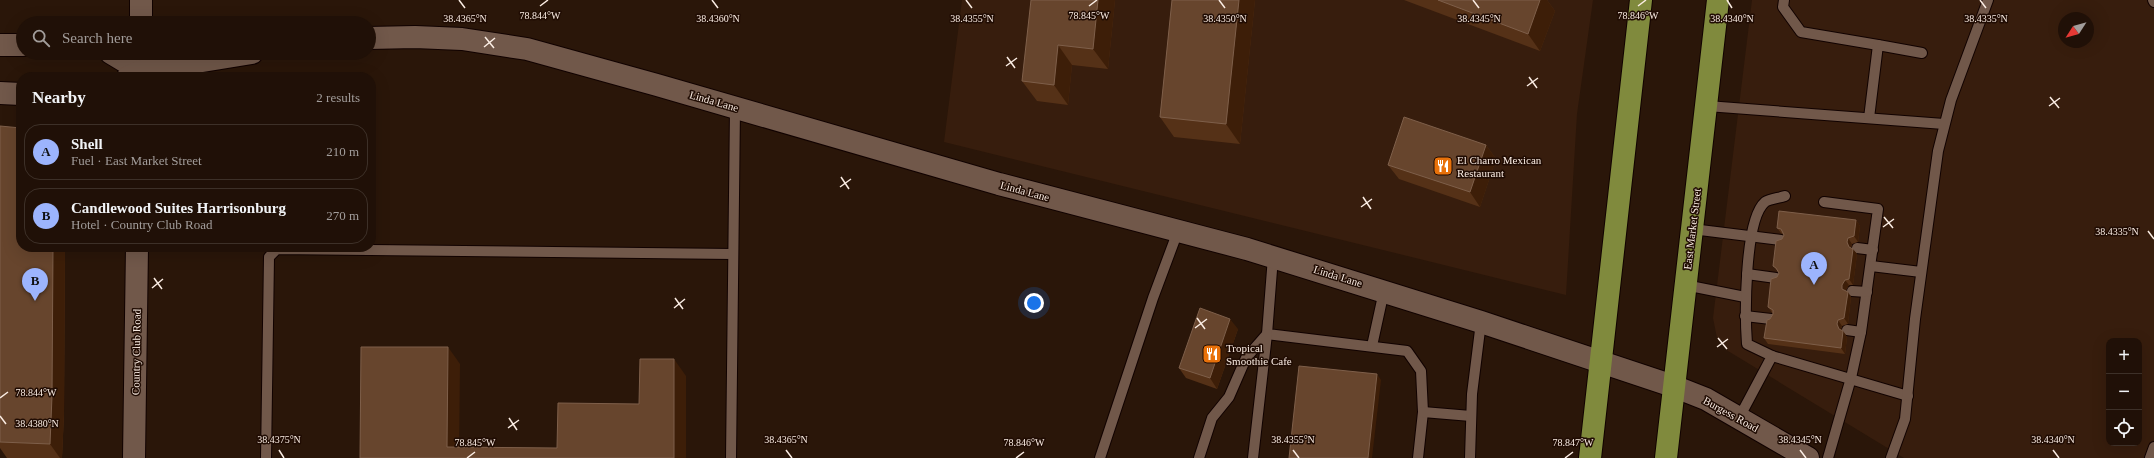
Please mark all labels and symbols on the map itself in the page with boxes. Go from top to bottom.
text: 78.844°W [520,10,561,21]
text: 78.845°W [1069,10,1110,21]
text: 78.846°W [1618,10,1659,21]
north arrow [2058,12,2094,48]
text: 38.4365°N [443,13,487,24]
text: 38.4360°N [696,13,740,24]
text: 38.4355°N [950,13,994,24]
text: 38.4350°N [1203,13,1247,24]
text: 38.4345°N [1457,13,1501,24]
text: 38.4340°N [1710,13,1754,24]
text: 38.4335°N [1964,13,2008,24]
street label: Linda Lane [688,88,740,114]
place label: El Charro Mexican Restaurant [1457,154,1542,179]
restaurant icon: El Charro Mexican Restaurant [1432,155,1454,177]
street label: Linda Lane [999,179,1051,203]
street label: East Market Street [1681,188,1703,270]
text: 38.4335°N [2095,226,2139,237]
pin: A [1801,252,1827,285]
street label: Linda Lane [1312,263,1364,289]
pin: B [22,268,48,301]
your location [1024,293,1044,313]
street label: Country Club Road [129,308,143,395]
place label: Tropical Smoothie Cafe [1226,342,1292,367]
restaurant icon: Tropical Smoothie Cafe [1201,343,1223,365]
text: 78.844°W [16,387,57,398]
street label: Burgess Road [1701,394,1761,434]
text: 38.4380°N [15,418,59,429]
text: 38.4375°N [257,434,301,445]
text: 38.4365°N [764,434,808,445]
text: 38.4355°N [1271,434,1315,445]
text: 38.4345°N [1778,434,1822,445]
text: 38.4340°N [2031,434,2075,445]
text: 78.845°W [455,437,496,448]
text: 78.846°W [1004,437,1045,448]
text: 78.847°W [1553,437,1594,448]

